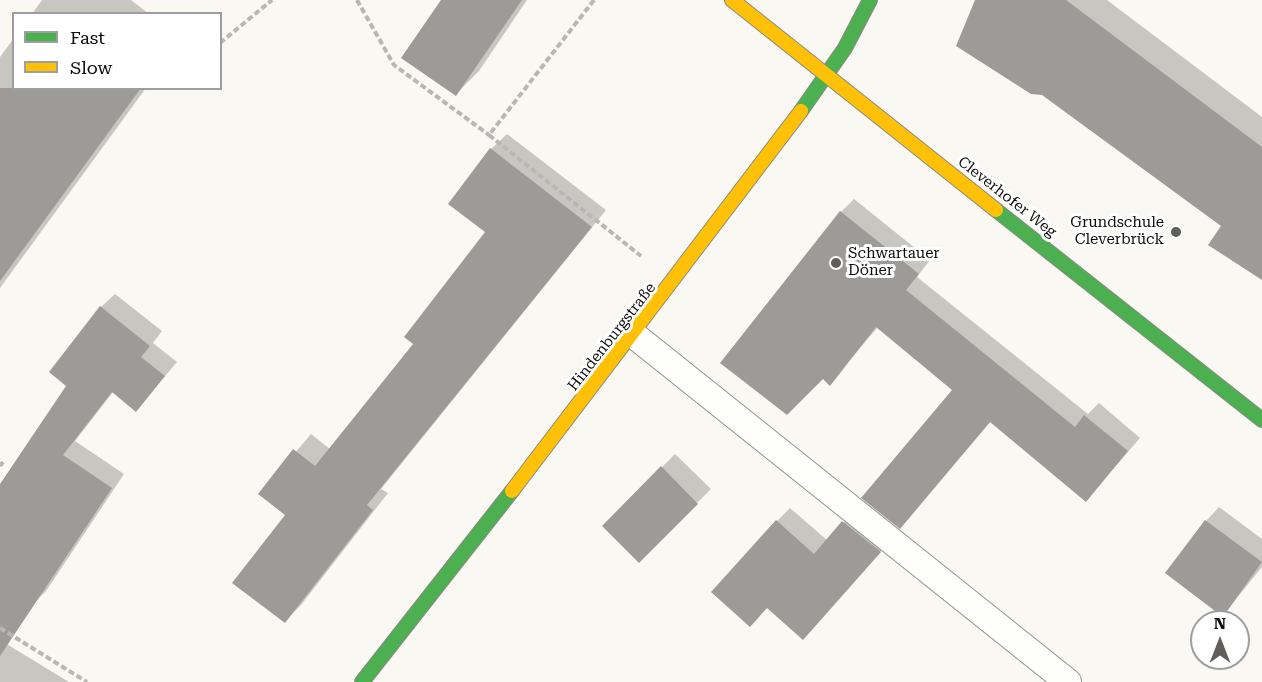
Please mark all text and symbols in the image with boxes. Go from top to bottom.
legend [12,12,222,90]
text: Fast [70,27,105,48]
text: Slow [70,57,112,78]
street label: Cleverhofer Weg [954,153,1060,241]
place label: Grundschule Cleverbrück [1070,214,1164,249]
marker: Grundschule Cleverbrück [1169,225,1183,239]
place label: Schwartauer Döner [848,245,940,280]
marker: Schwartauer Döner [829,256,843,270]
street label: Hindenburgstraße [564,279,660,395]
north arrow [1190,610,1250,670]
text: N [1214,614,1226,633]

